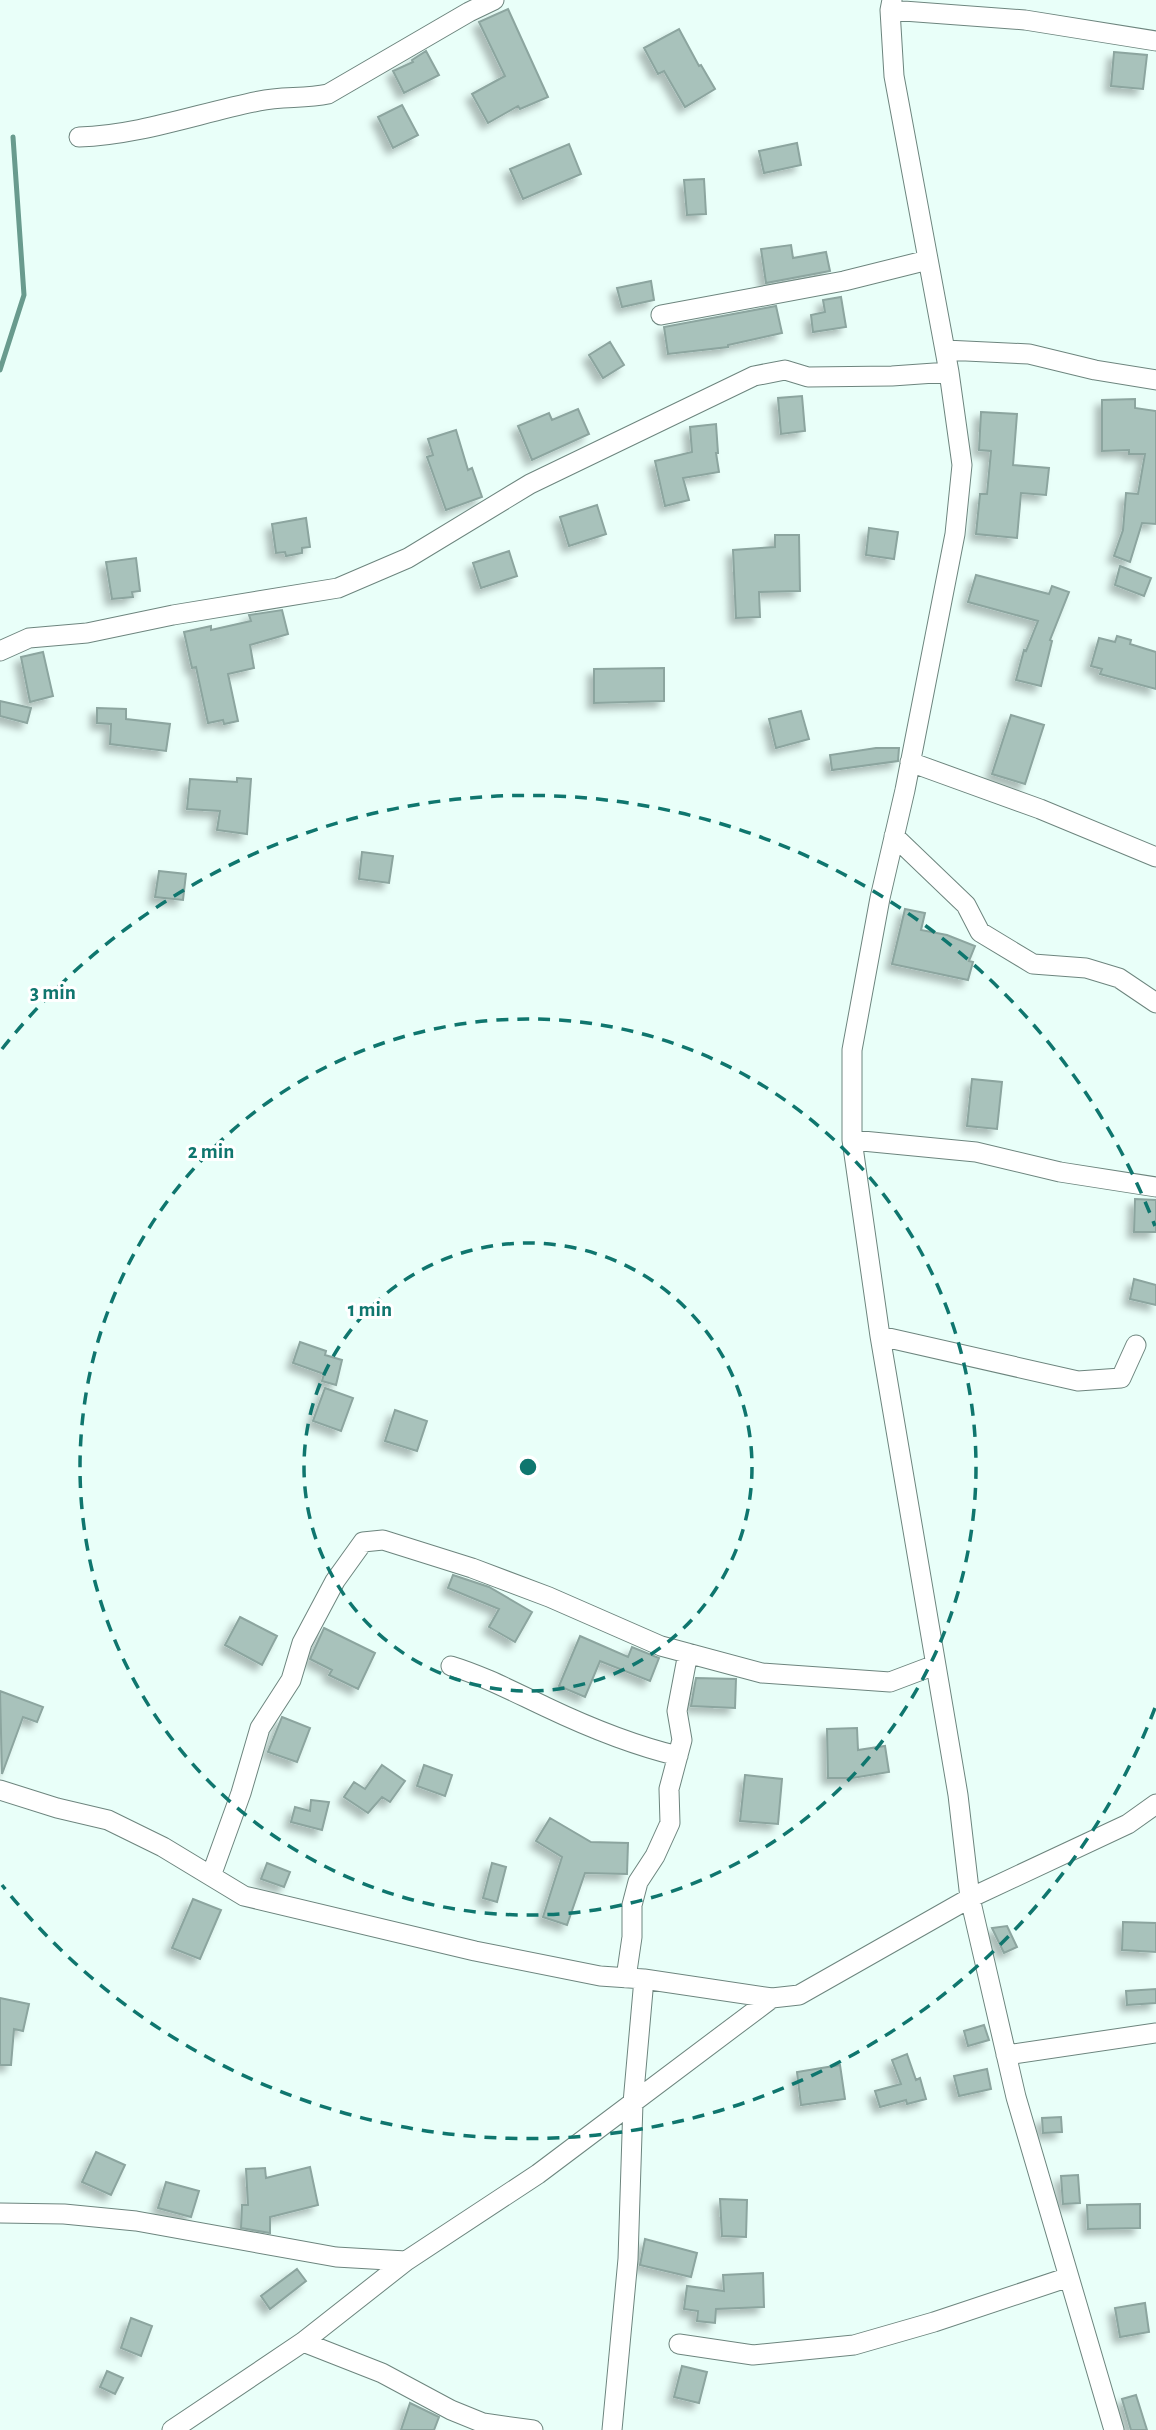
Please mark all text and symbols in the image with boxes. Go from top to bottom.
text: 3 min [30,982,76,1003]
text: 2 min [188,1141,234,1162]
text: 1 min [348,1299,392,1320]
centre of rings [516,1455,540,1479]

